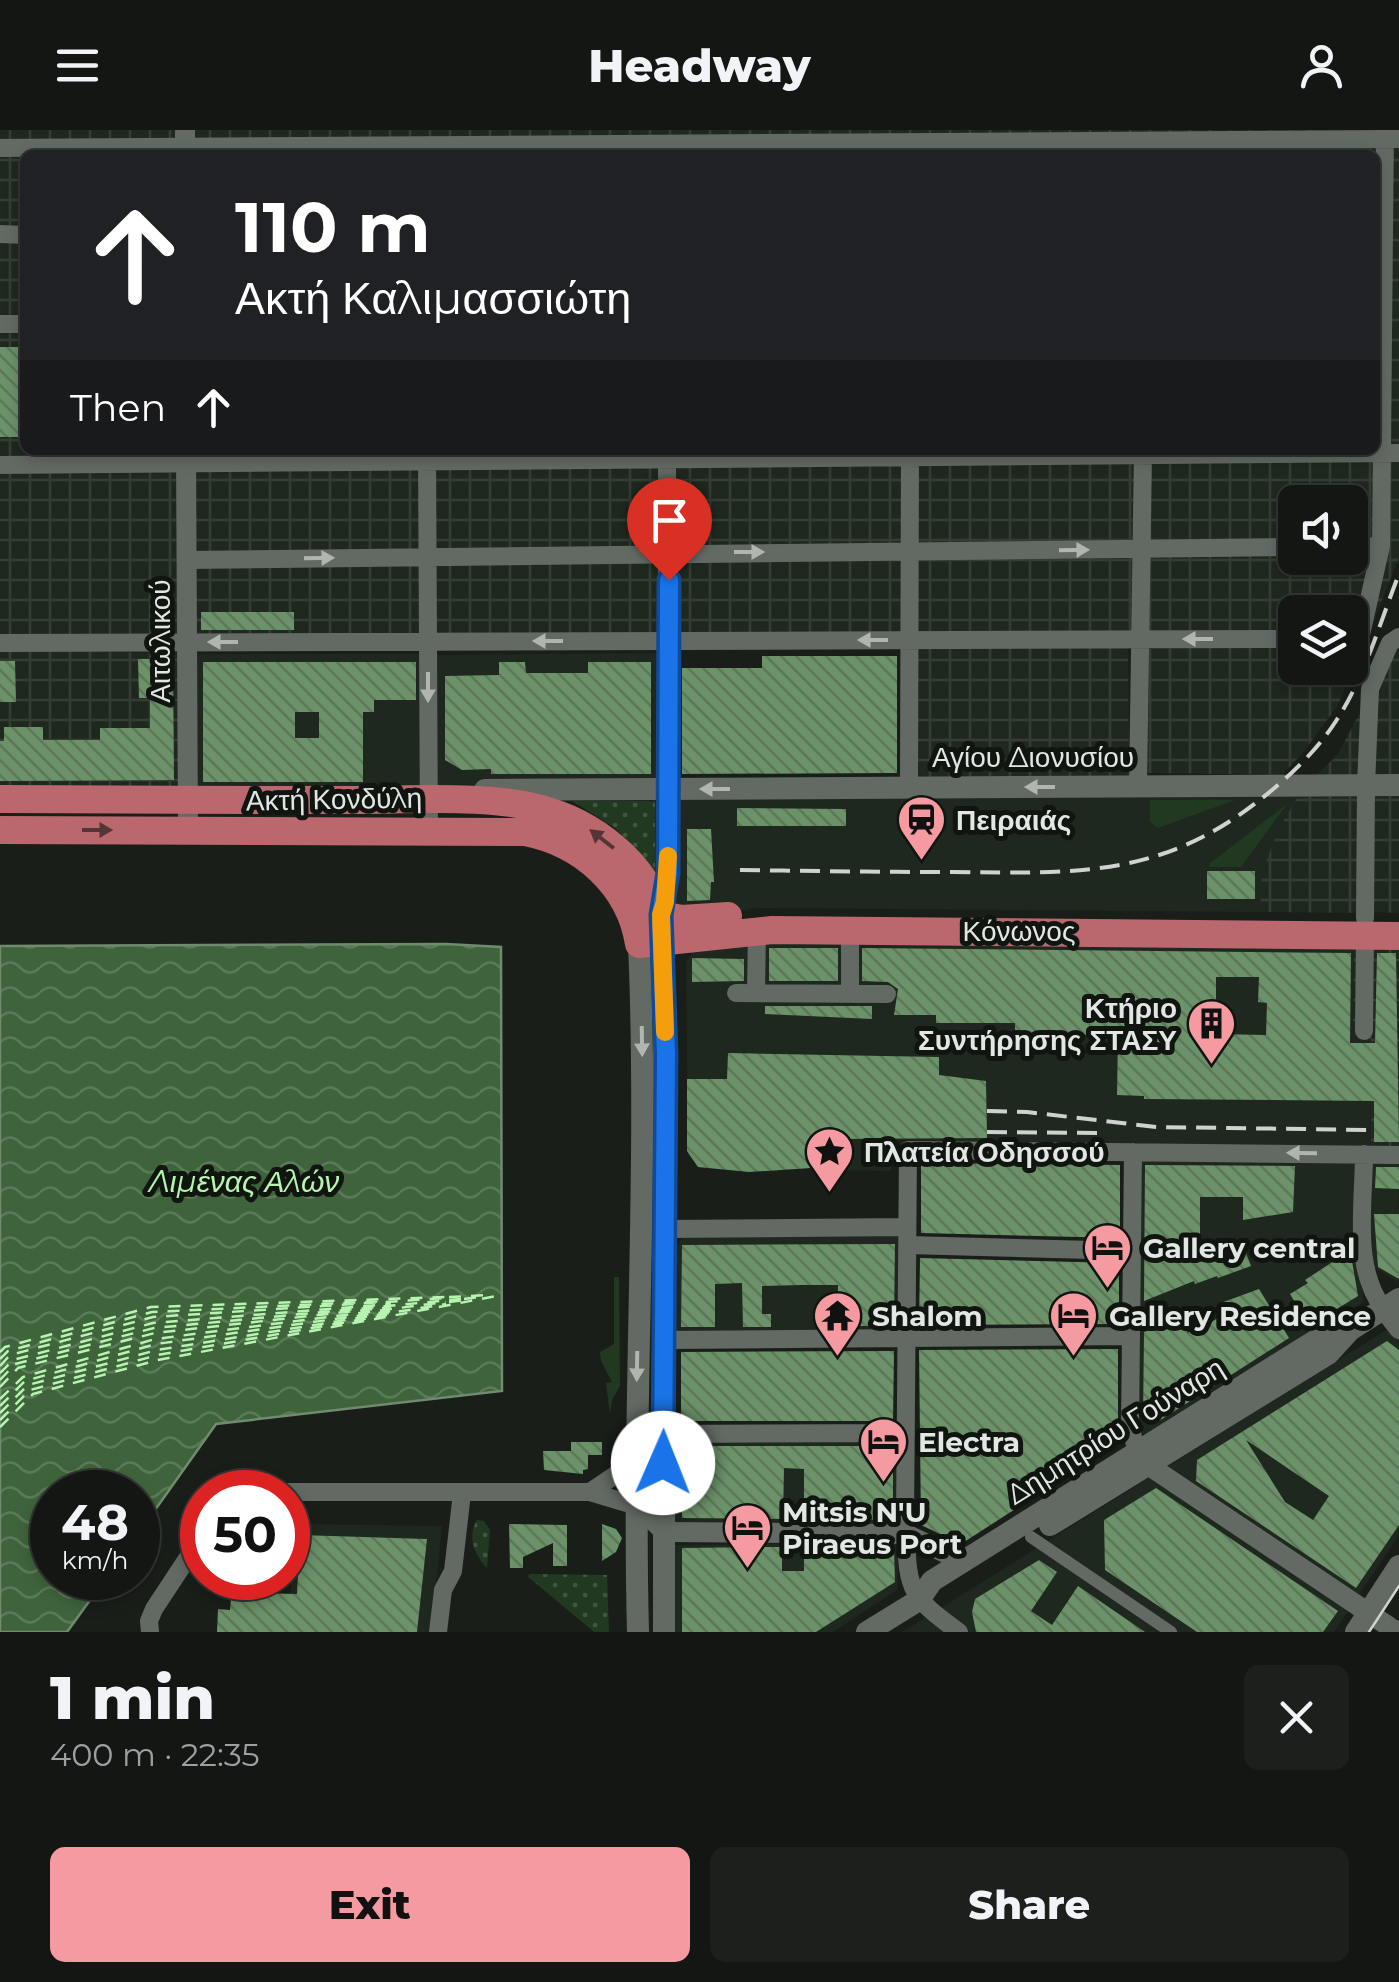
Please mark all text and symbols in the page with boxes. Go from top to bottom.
icon: menu [50,38,105,93]
text: Headway [588,38,811,93]
icon: person [1294,38,1349,93]
text: 110 m [235,184,431,270]
icon: ahead [70,190,200,320]
text: Ακτή Καλιμασσιώτη [235,270,631,325]
icon: ahead [186,380,241,435]
text: Then [70,384,166,431]
pin [627,478,712,581]
map controls [1278,485,1368,685]
button: sound [1278,485,1368,575]
icon: arrive [642,493,697,548]
one-way arrow [1059,542,1091,558]
one-way arrow [734,544,766,560]
one-way arrow [304,550,336,566]
street label: Αιτωλικού [143,579,177,703]
button: layers [1278,595,1368,685]
one-way arrow [1181,631,1213,647]
one-way arrow [856,632,888,648]
one-way arrow [531,633,563,649]
one-way arrow [206,634,238,650]
one-way arrow [420,672,436,704]
street label: Αγίου Διονυσίου [932,740,1134,774]
one-way arrow [1024,779,1056,795]
street label: Ακτή Κονδύλη [246,780,422,818]
one-way arrow [699,781,731,797]
station icon: Πειραιάς [895,794,947,862]
place label: Πειραιάς [956,803,1071,837]
one-way arrow [82,822,114,838]
one-way arrow [590,829,616,850]
street label: Κόνωνος [963,914,1075,948]
place label: Κτήριο Συντήρησης ΣΤΑΣΥ [918,991,1177,1057]
building icon: Κτήριο Συντήρησης ΣΤΑΣΥ [1186,998,1238,1066]
one-way arrow [634,1026,650,1058]
place icon: Πλατεία Οδησσού [803,1126,855,1194]
place label: Πλατεία Οδησσού [864,1135,1104,1169]
one-way arrow [1285,1145,1317,1161]
water label: Λιμένας Αλών [147,1163,339,1200]
hotel icon: Gallery central [1082,1222,1134,1290]
place label: Gallery central [1143,1231,1355,1265]
temple icon: Shalom [811,1290,863,1358]
hotel icon: Gallery Residence [1048,1290,1100,1358]
place label: Shalom [872,1299,983,1333]
place label: Gallery Residence [1109,1299,1371,1333]
street label: Δημητρίου Γούναρη [1000,1350,1230,1512]
one-way arrow [629,1351,645,1383]
position arrow [611,1411,715,1515]
hotel icon: Electra [857,1416,909,1484]
place label: Electra [918,1425,1020,1459]
speed limit sign: 50 [180,1470,310,1600]
text: 48 [61,1492,129,1553]
place label: Mitsis N'U Piraeus Port [782,1495,962,1561]
hotel icon: Mitsis N'U Piraeus Port [721,1502,773,1570]
text: km/h [62,1545,128,1575]
text: 1 min [50,1661,215,1734]
button: close [1244,1665,1349,1770]
text: 400 m · 22:35 [50,1735,260,1774]
button: Exit [50,1847,690,1962]
button: Share [710,1847,1349,1962]

